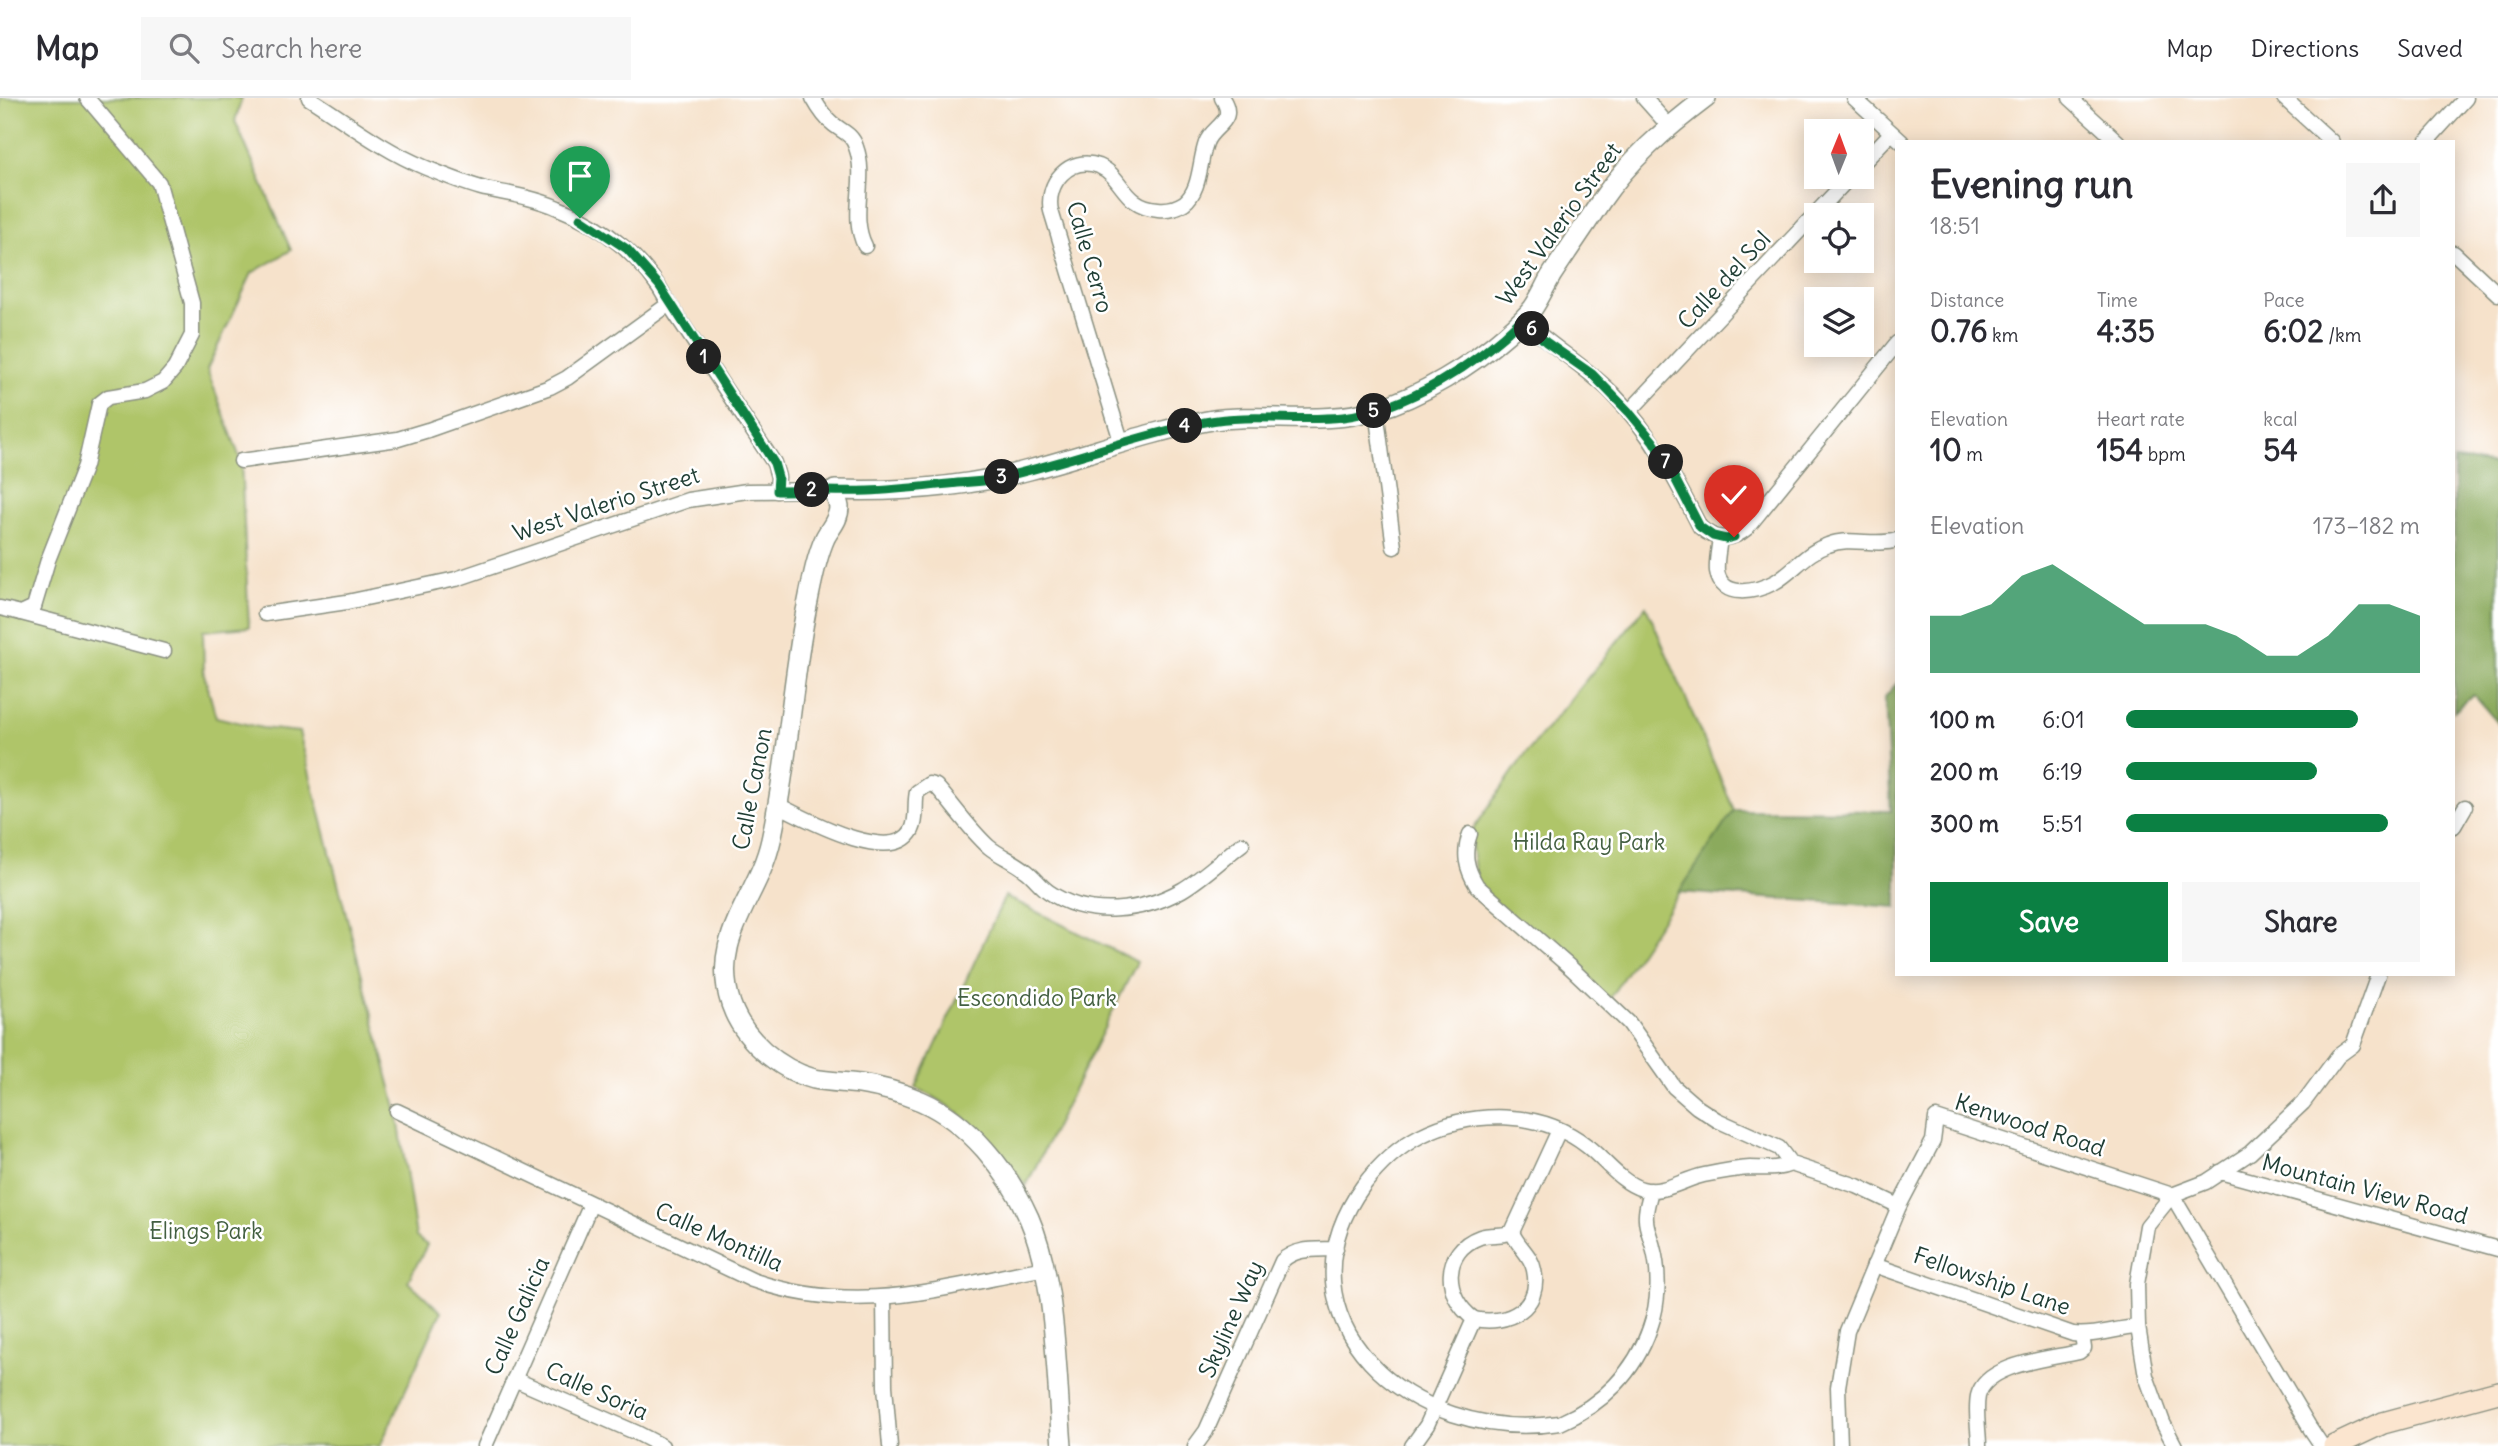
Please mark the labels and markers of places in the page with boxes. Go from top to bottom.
pin [550,146,610,218]
pin: 6 [1514,312,1550,346]
pin: 1 [686,340,722,374]
pin: 5 [1356,394,1392,428]
pin: 4 [1168,408,1202,444]
pin: 7 [1648,444,1684,480]
pin: 3 [984,460,1020,494]
pin [1704,465,1764,537]
pin: 2 [794,472,830,508]

